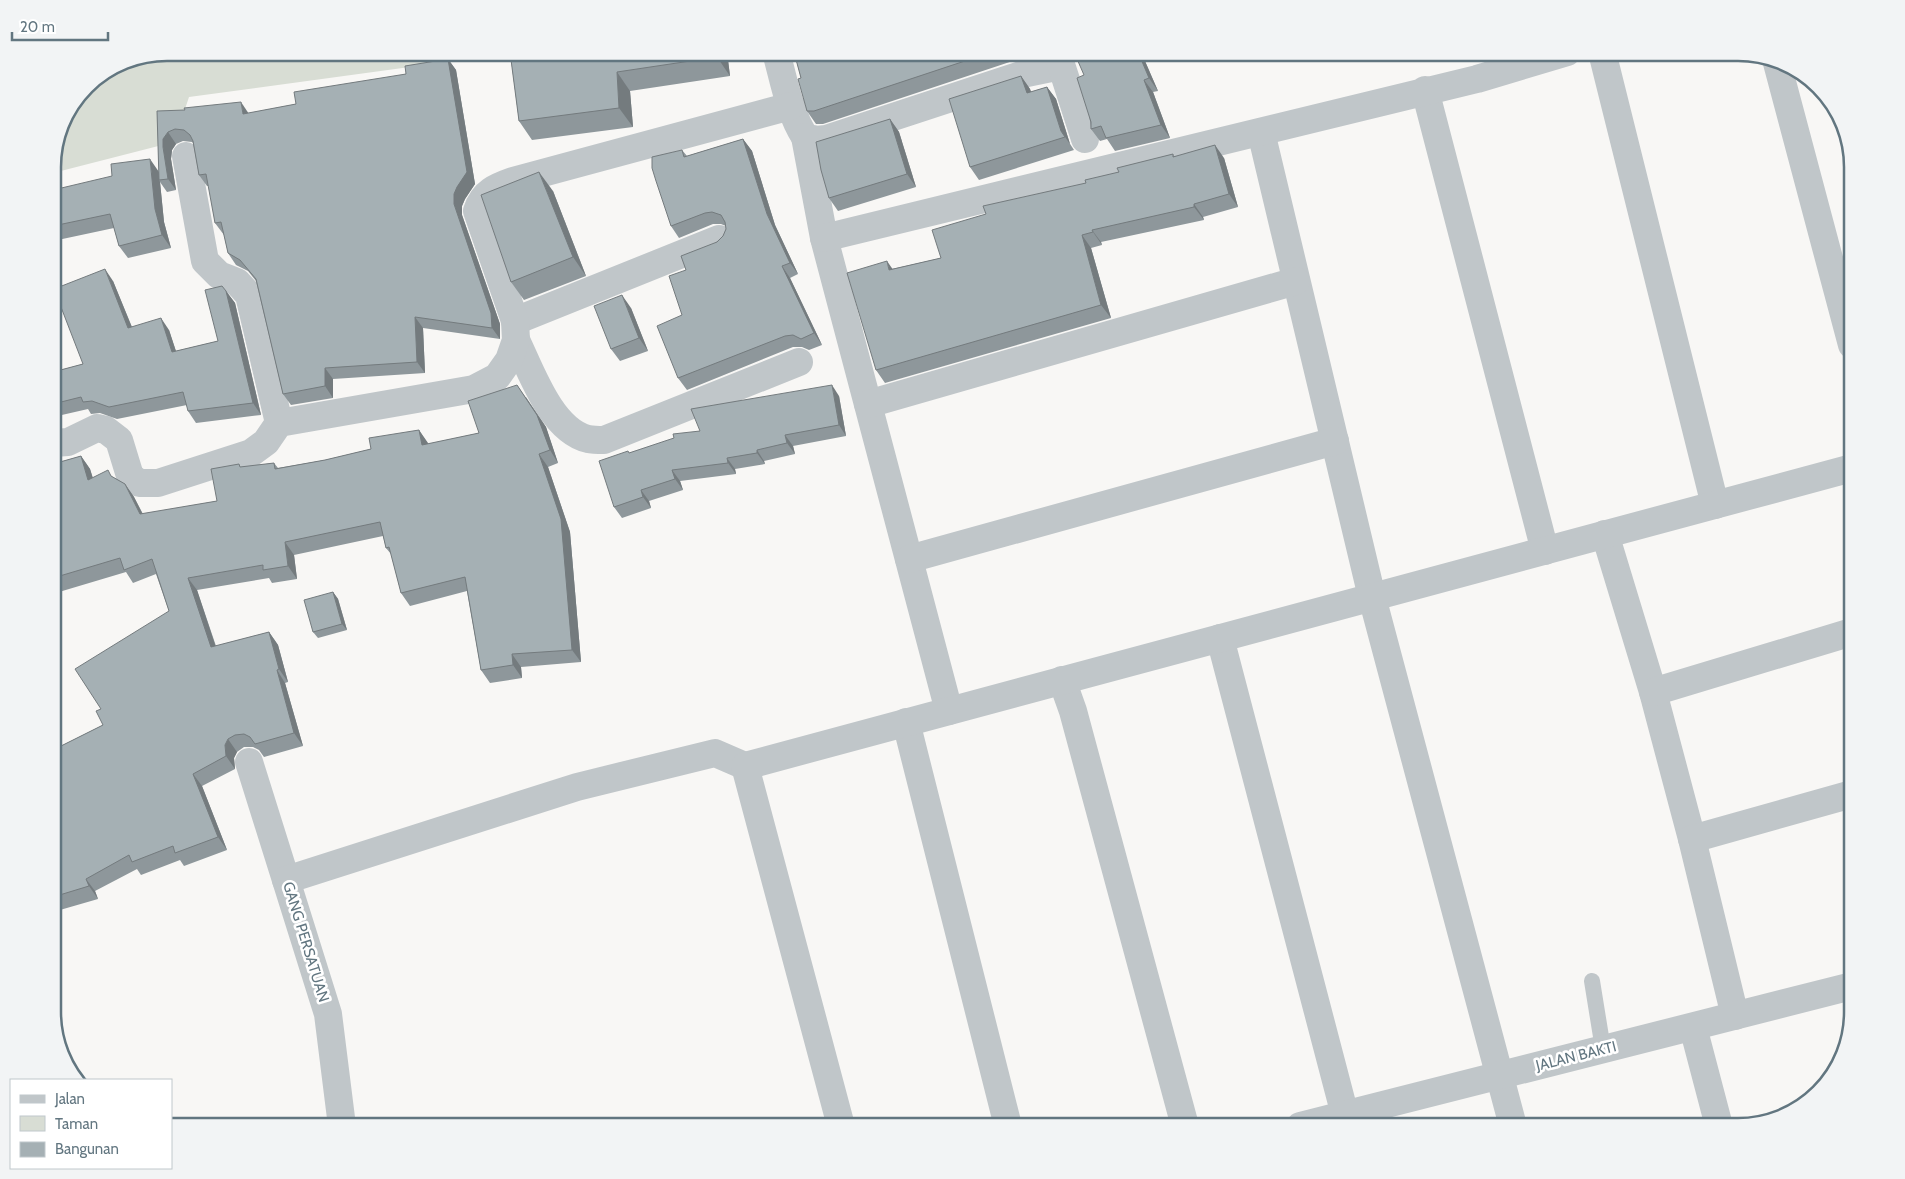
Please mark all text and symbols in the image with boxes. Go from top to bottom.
scale bar [12,10,109,42]
text: 20 m [20,18,55,36]
street label: GANG PERSATUAN [279,880,333,1004]
street label: JALAN BAKTI [1533,1037,1618,1075]
legend [10,1079,172,1169]
text: Jalan [54,1090,85,1108]
text: Taman [55,1115,98,1133]
text: Bangunan [55,1140,119,1158]

